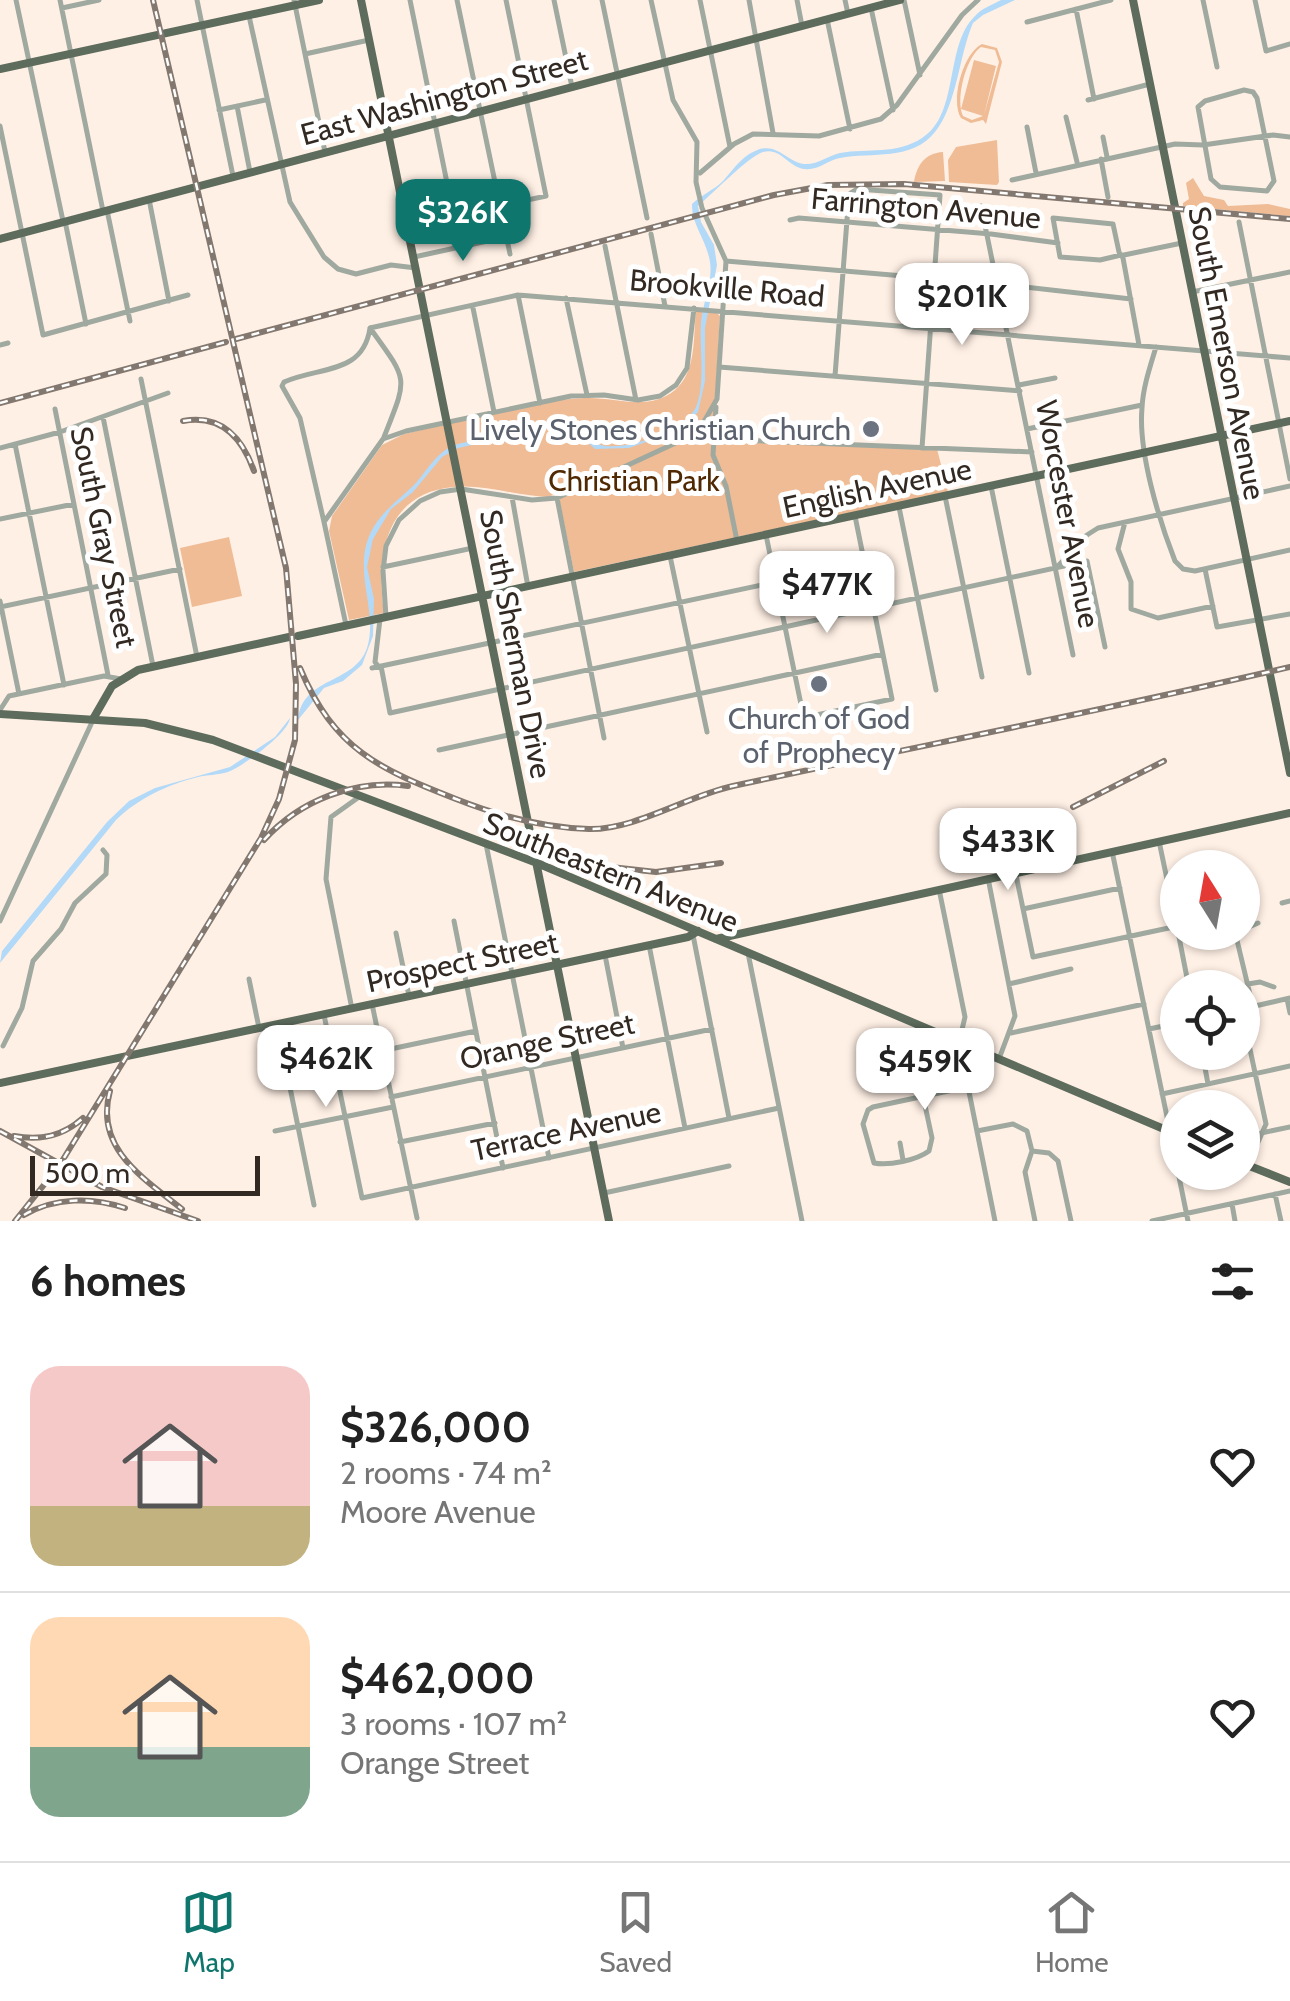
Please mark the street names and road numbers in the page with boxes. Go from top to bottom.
street label: East Washington Street [296,41,592,153]
street label: Farrington Avenue [810,180,1042,236]
street label: South Emerson Avenue [1180,203,1274,503]
street label: Brookville Road [628,261,826,315]
street label: Worcester Avenue [1028,397,1108,631]
street label: South Gray Street [63,423,145,651]
street label: English Avenue [779,450,975,526]
street label: South Sherman Drive [472,507,560,781]
street label: Southeastern Avenue [478,804,744,940]
street label: Prospect Street [363,924,561,1000]
street label: Orange Street [456,1004,638,1078]
street label: Terrace Avenue [468,1093,664,1169]

